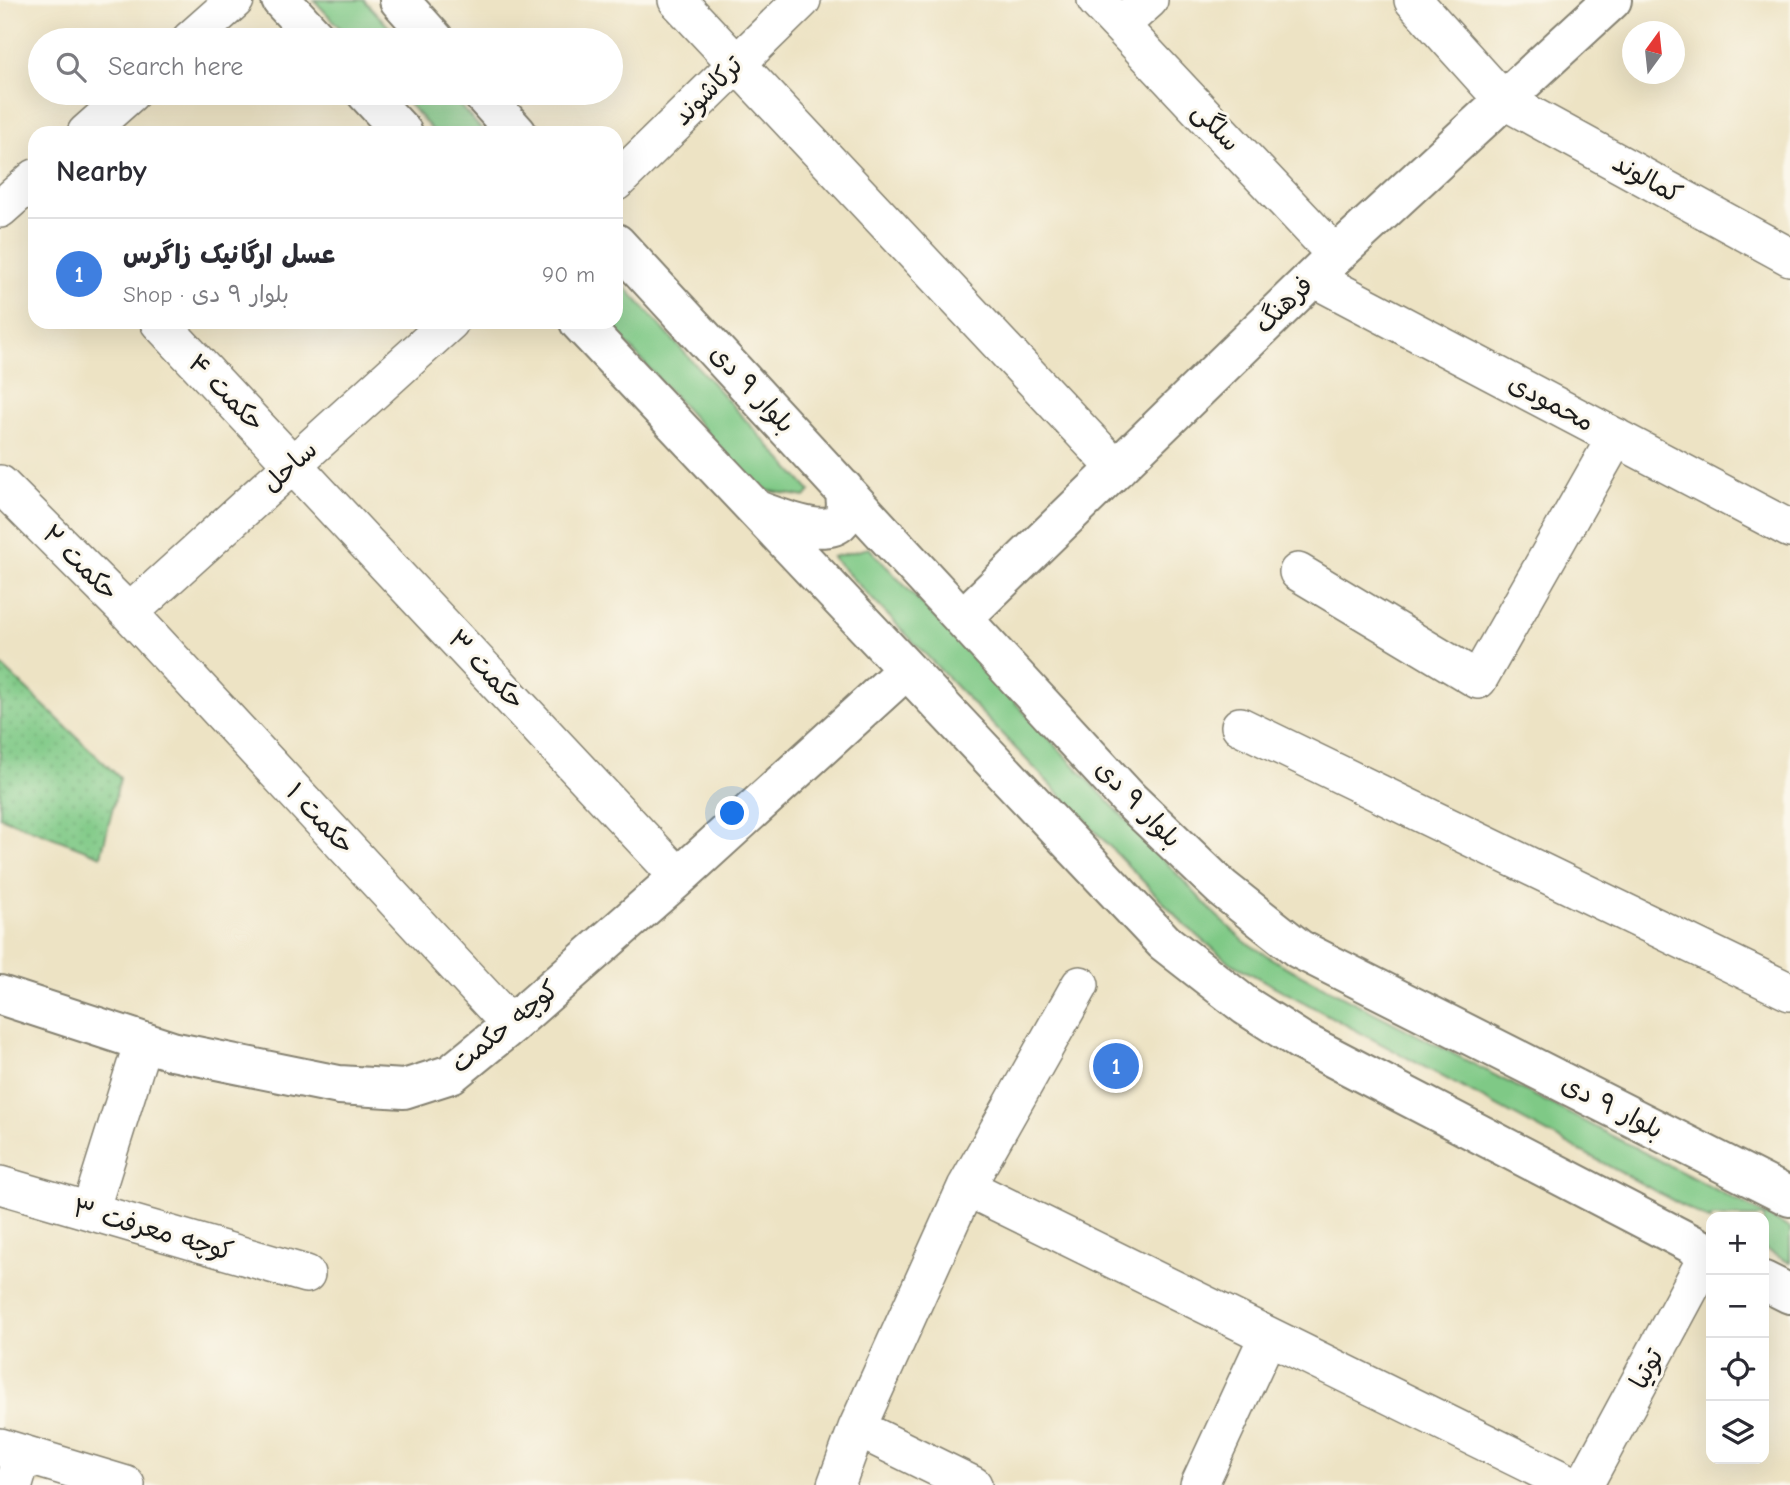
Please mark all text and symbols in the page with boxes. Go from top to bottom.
north arrow [1622,21,1685,84]
search box [28,28,623,105]
icon: search [52,48,90,86]
street label: ترکاشوند [667,50,750,133]
text: Search here [108,52,243,82]
street label: سلگی [1185,96,1247,158]
street label: کمالوند [1607,148,1687,210]
text: Nearby [56,154,147,189]
text: عسل ارگانیک زاگرس [123,240,335,270]
text: 1 [74,261,84,288]
text: 90 m [542,261,595,288]
street label: فرهنگ [1248,270,1319,340]
text: Shop · بلوار ۹ دی [123,281,289,308]
street label: بلوار ۹ دی [704,339,800,439]
street label: حکمت ۴ [182,348,270,438]
street label: محمودی [1503,368,1599,438]
street label: ساحل [256,435,324,499]
street label: حکمت ۲ [36,519,124,607]
street label: حکمت ۳ [442,624,530,716]
street label: بلوار ۹ دی [1089,754,1187,854]
street label: حکمت ۱ [280,777,360,861]
your location [715,796,749,830]
street label: کوچه حکمت [445,975,565,1079]
pin: 1 [1093,1040,1139,1092]
street label: بلوار ۹ دی [1556,1069,1668,1145]
street label: کوچه معرفت ۳ [69,1193,237,1267]
map controls [1706,1212,1769,1464]
button: + [1706,1212,1769,1275]
button: − [1706,1275,1769,1338]
button: locate [1706,1338,1769,1401]
street label: توتیا [1624,1343,1670,1394]
button: layers [1706,1401,1769,1464]

